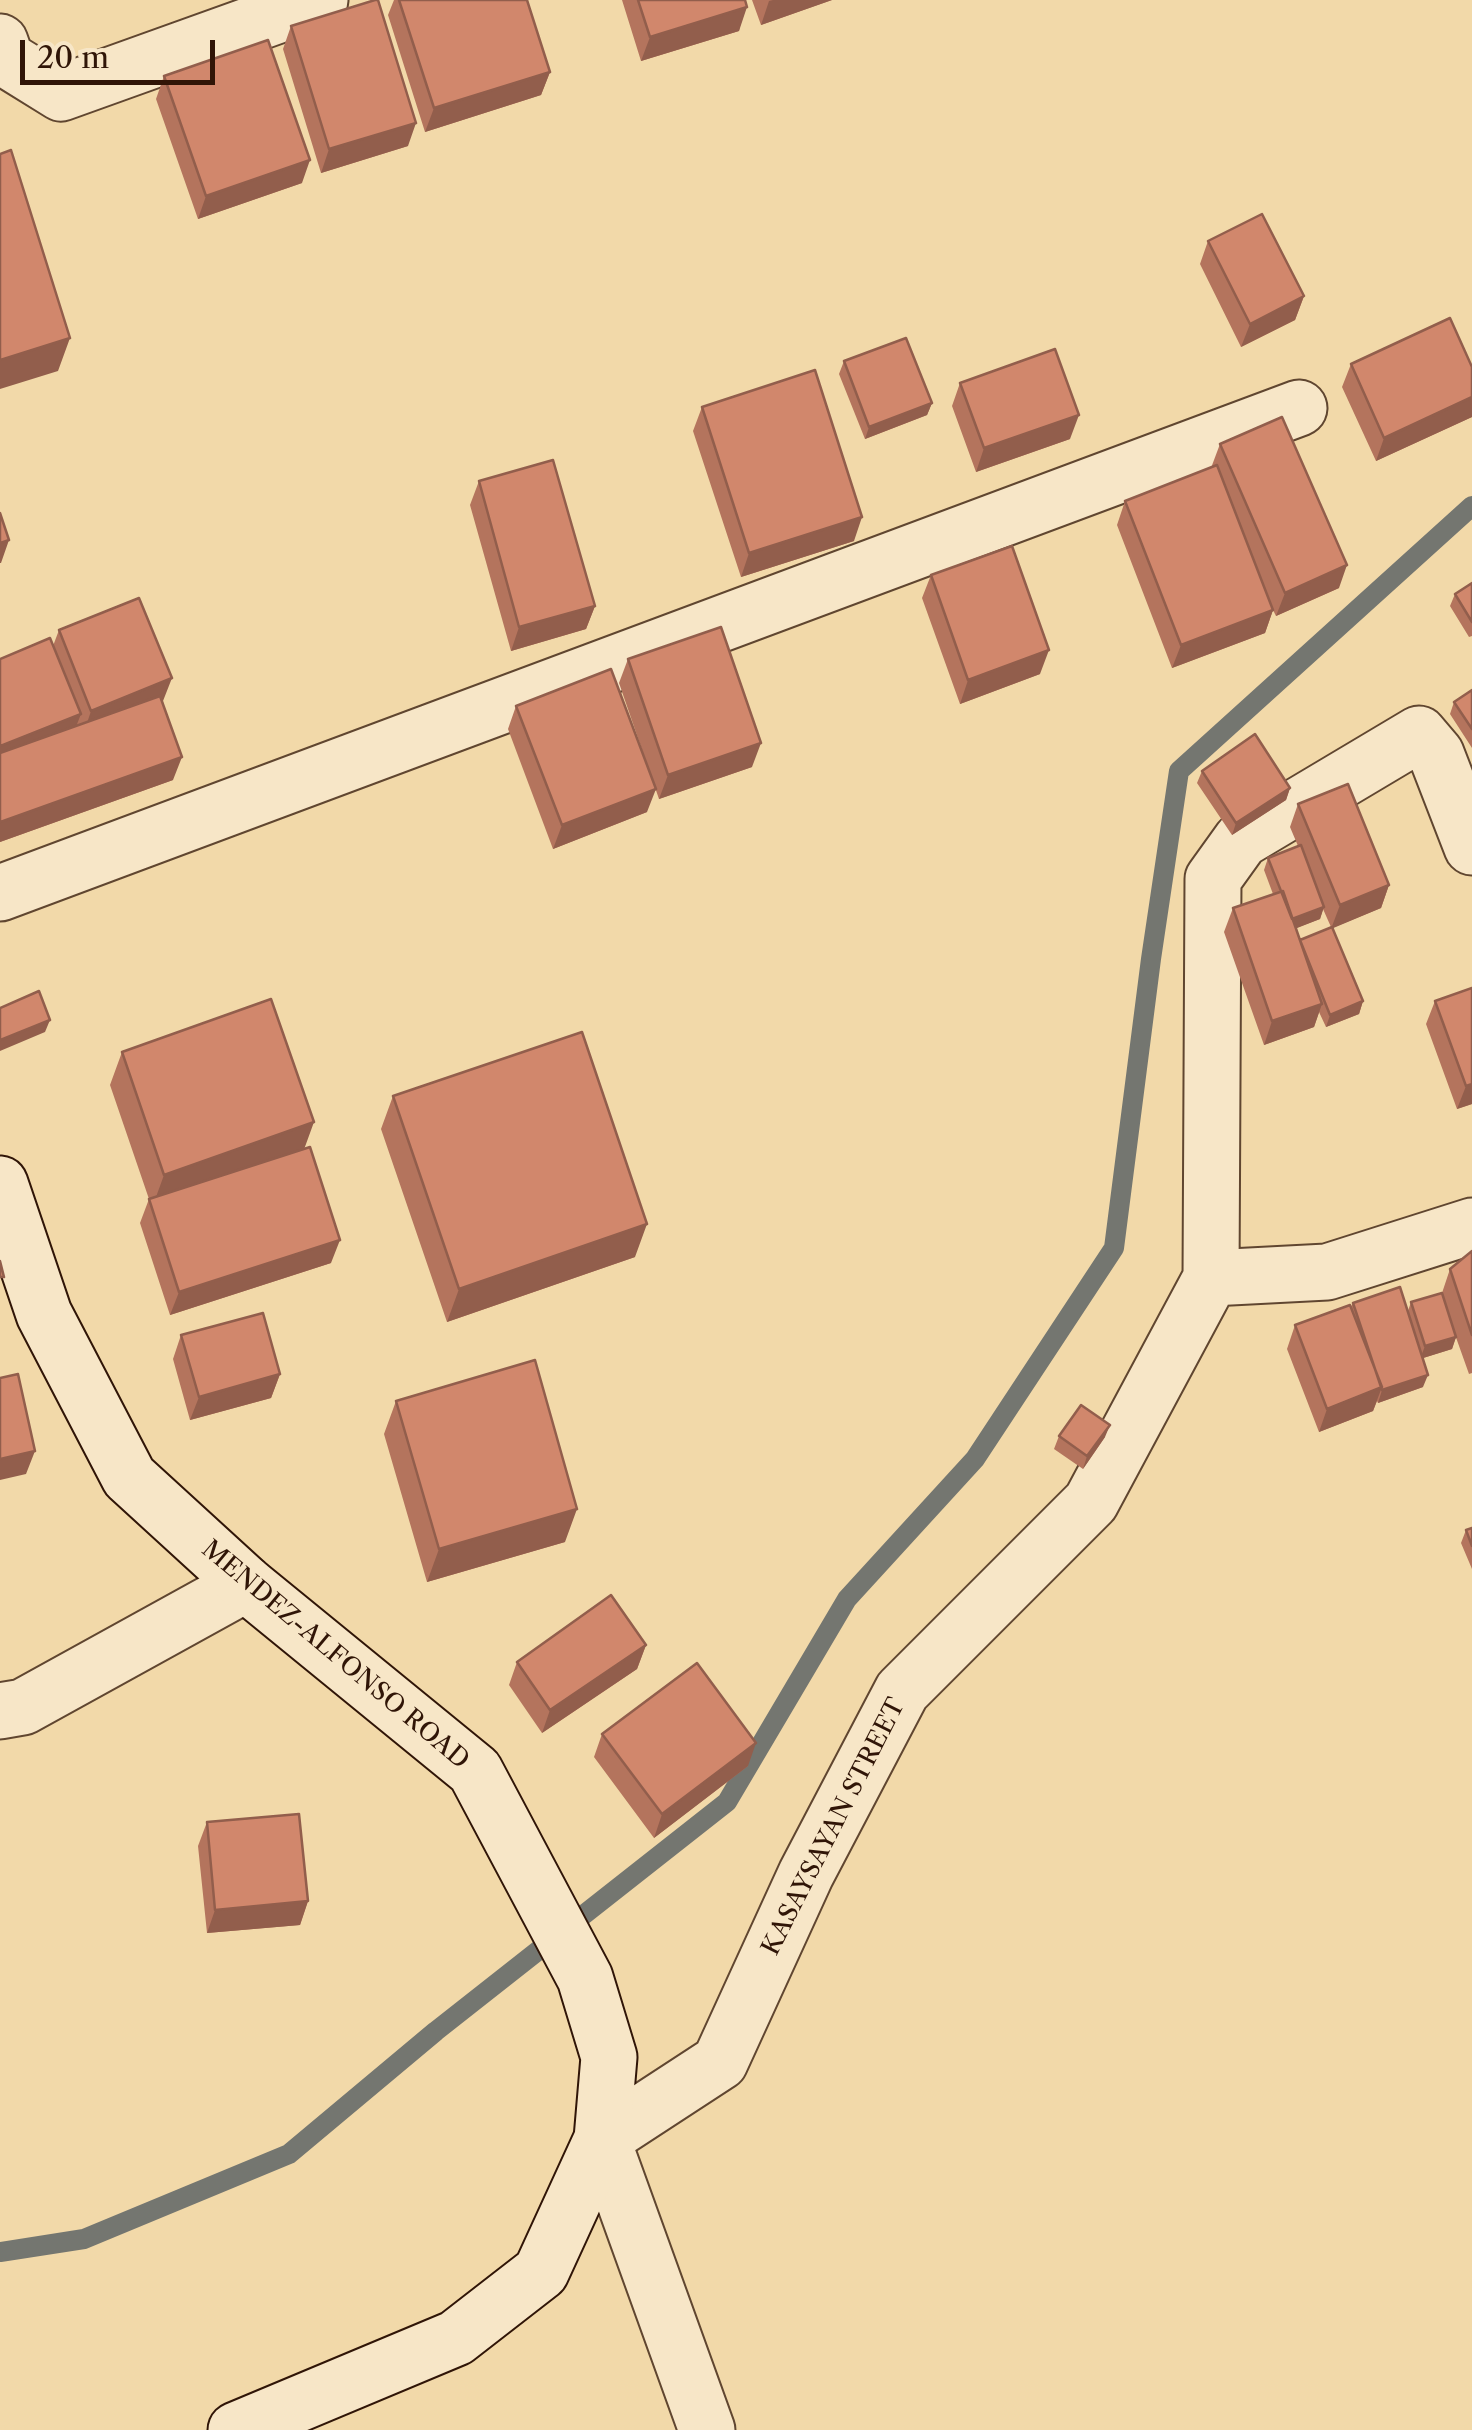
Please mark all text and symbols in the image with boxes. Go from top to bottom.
scale bar [25,20,220,82]
text: 20 m [37,39,109,76]
street label: MENDEZ-ALFONSO ROAD [195,1534,475,1776]
street label: KASAYSAYAN STREET [756,1694,912,1960]

